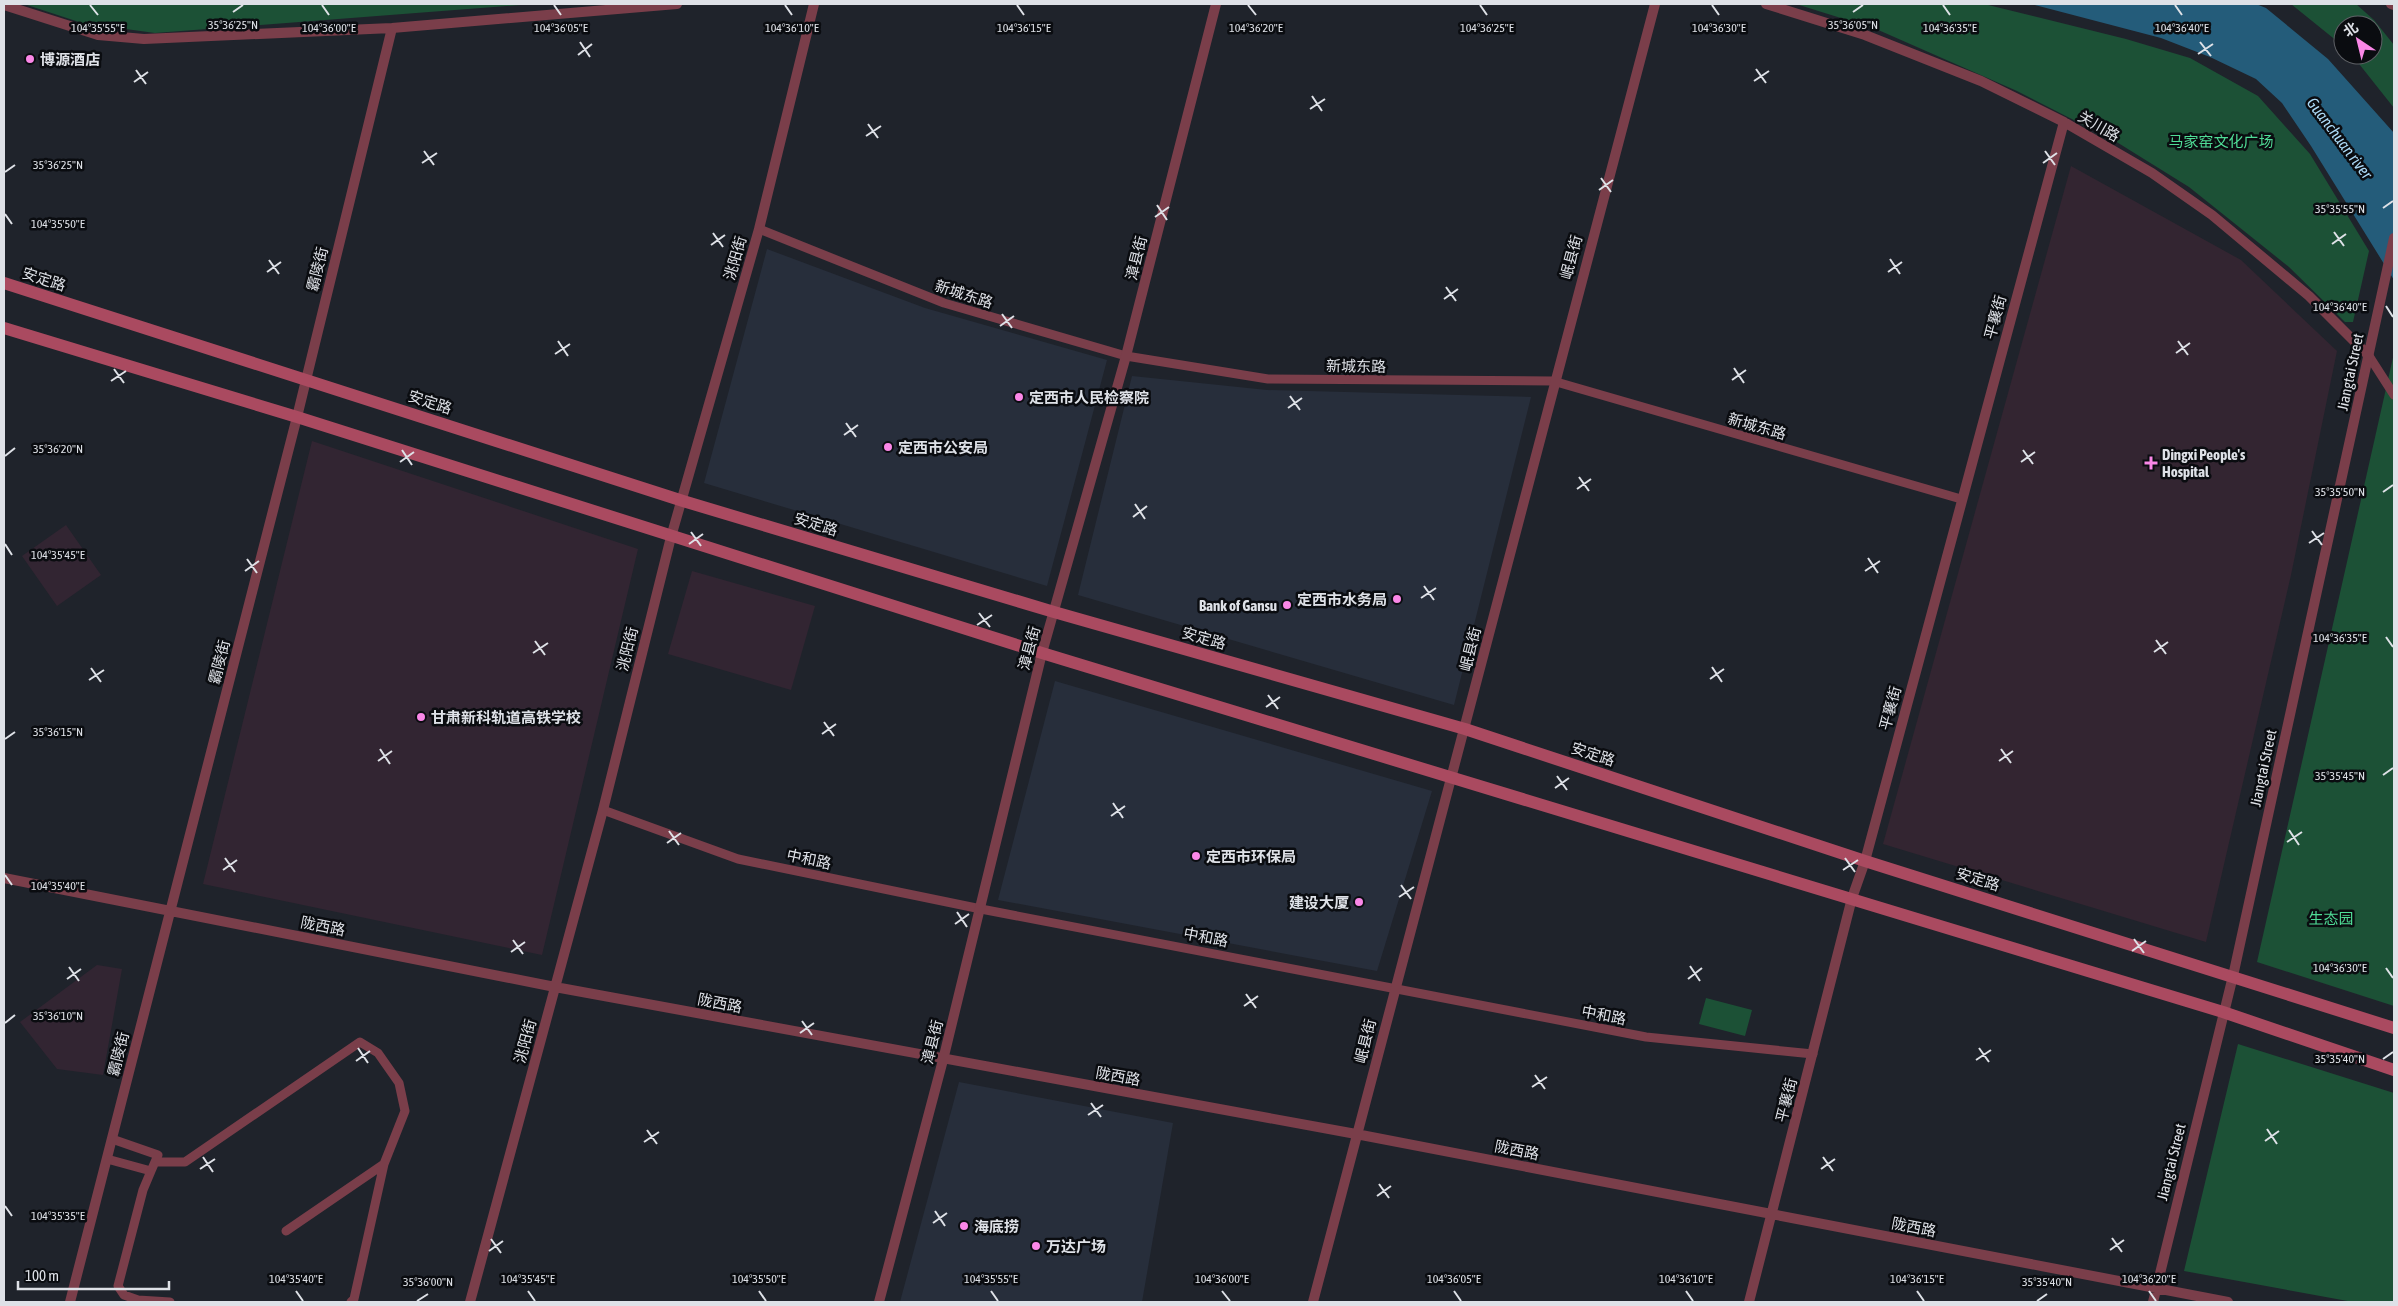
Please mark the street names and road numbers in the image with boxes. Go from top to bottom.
street label: 关川路 [2075,107,2123,145]
street label: 岷县街 [1557,233,1585,281]
street label: 洮阳街 [721,234,749,282]
street label: 漳县街 [1122,234,1150,282]
street label: 霸陵街 [303,245,331,293]
street label: 安定路 [20,264,68,294]
street label: 新城东路 [933,277,995,311]
street label: 平襄街 [1981,293,2009,341]
street label: Jiangtai Street [2334,332,2366,412]
street label: 新城东路 [1326,357,1386,375]
street label: 安定路 [406,387,454,417]
street label: 新城东路 [1726,410,1788,442]
street label: 安定路 [792,509,840,539]
street label: 漳县街 [1015,624,1043,672]
street label: 安定路 [1180,624,1228,652]
street label: 洮阳街 [613,625,641,673]
street label: 岷县街 [1456,625,1484,673]
street label: 霸陵街 [205,638,233,686]
street label: 平襄街 [1876,684,1904,732]
street label: Jiangtai Street [2247,728,2279,808]
street label: 安定路 [1569,739,1617,769]
street label: 中和路 [785,846,833,872]
street label: 安定路 [1954,864,2002,894]
street label: 陇西路 [299,913,347,939]
street label: 中和路 [1182,924,1230,950]
street label: 陇西路 [696,990,744,1016]
street label: 中和路 [1580,1002,1628,1028]
street label: 洮阳街 [511,1017,539,1065]
street label: 岷县街 [1351,1017,1379,1065]
street label: 漳县街 [918,1018,946,1066]
street label: 霸陵街 [104,1030,132,1078]
street label: 陇西路 [1094,1064,1142,1088]
street label: 平襄街 [1772,1076,1800,1124]
street label: Jiangtai Street [2153,1122,2189,1202]
street label: 陇西路 [1493,1137,1541,1163]
street label: 陇西路 [1890,1214,1938,1240]

